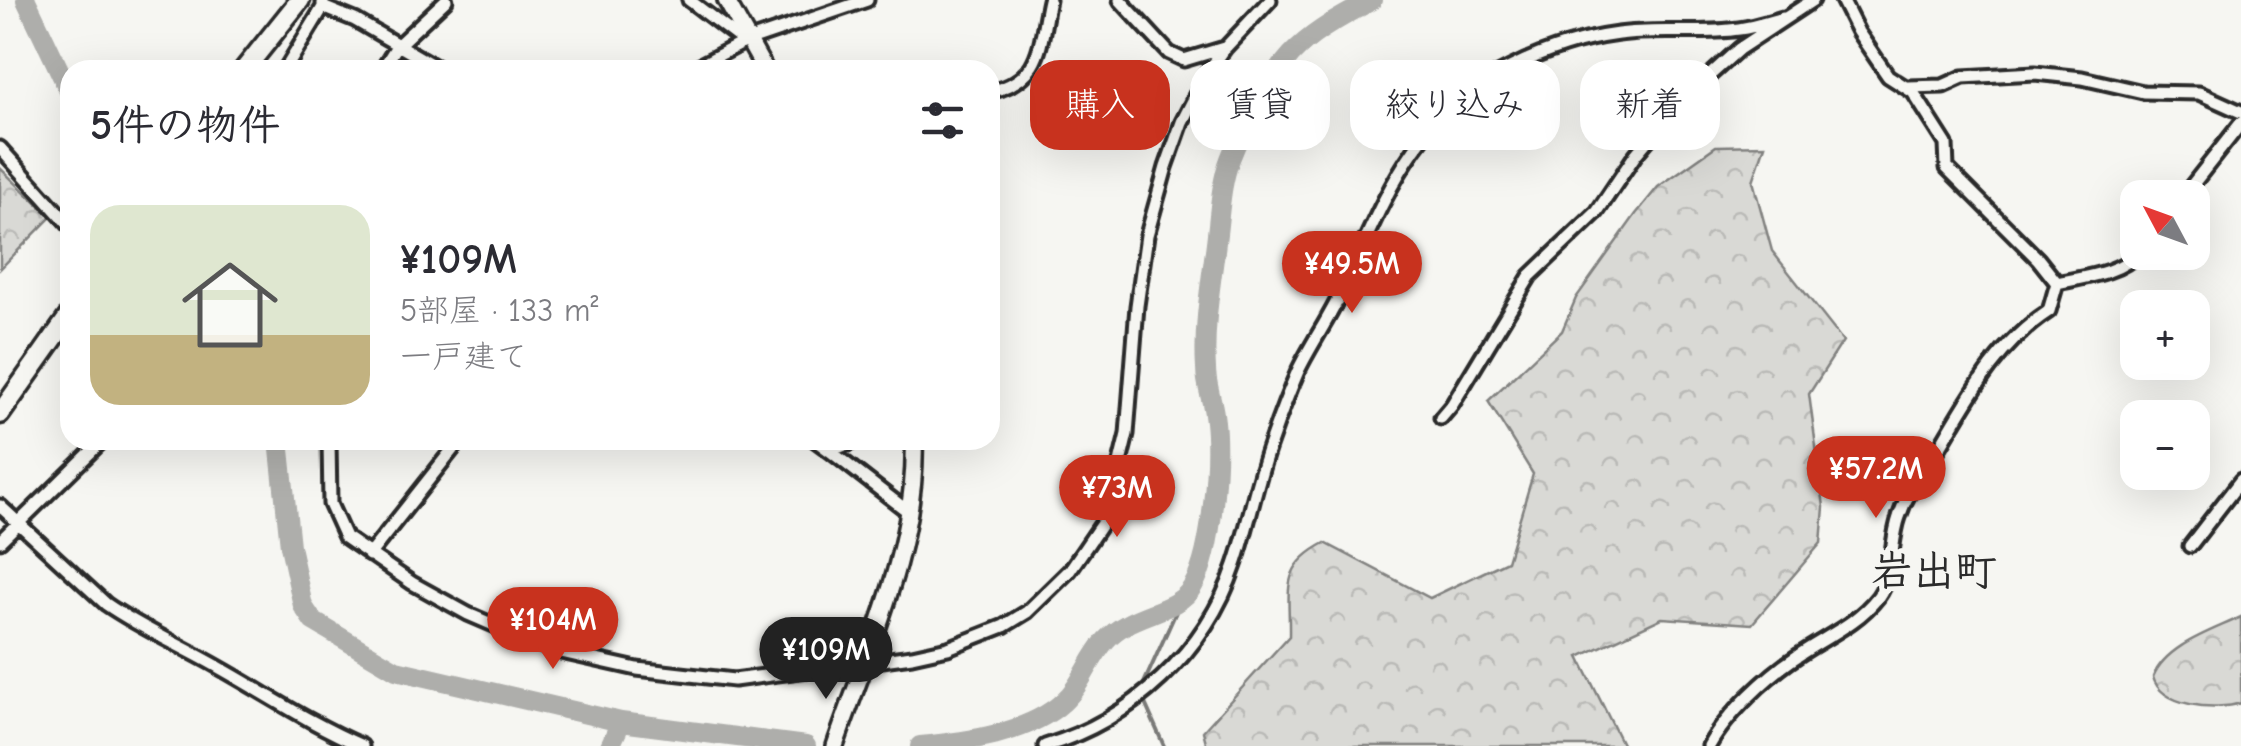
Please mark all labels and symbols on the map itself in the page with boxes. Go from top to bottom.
north arrow [2120,180,2210,270]
pin: ¥49.5M [1271,231,1433,316]
pin: ¥57.2M [1795,436,1957,521]
pin: ¥73M [1058,455,1176,540]
district label: 岩出町 [1871,547,1997,596]
pin: ¥104M [483,587,623,672]
pin: ¥109M [756,617,896,702]

